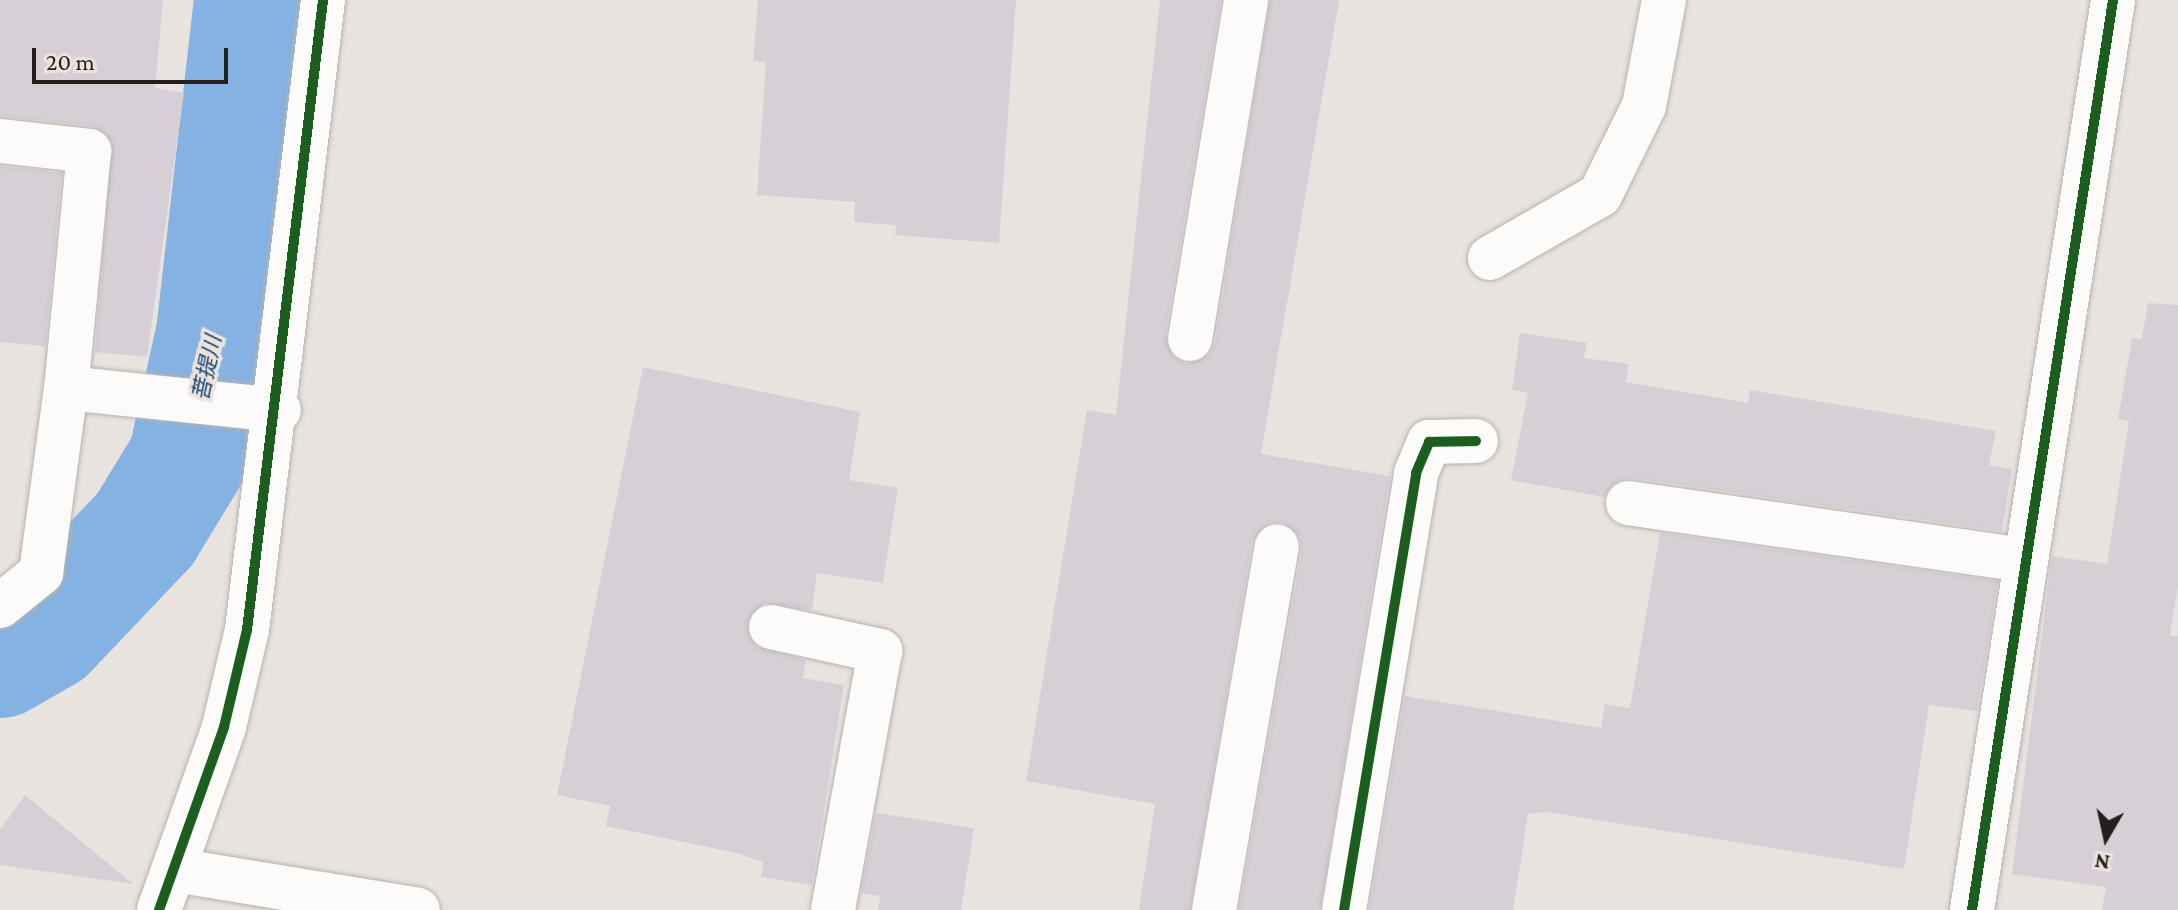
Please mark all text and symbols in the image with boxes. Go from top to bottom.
scale bar [36,32,232,82]
text: 20 m [46,48,95,75]
water label: 菩提川 [187,333,227,403]
north arrow [2066,798,2146,878]
text: N [2093,849,2112,876]

